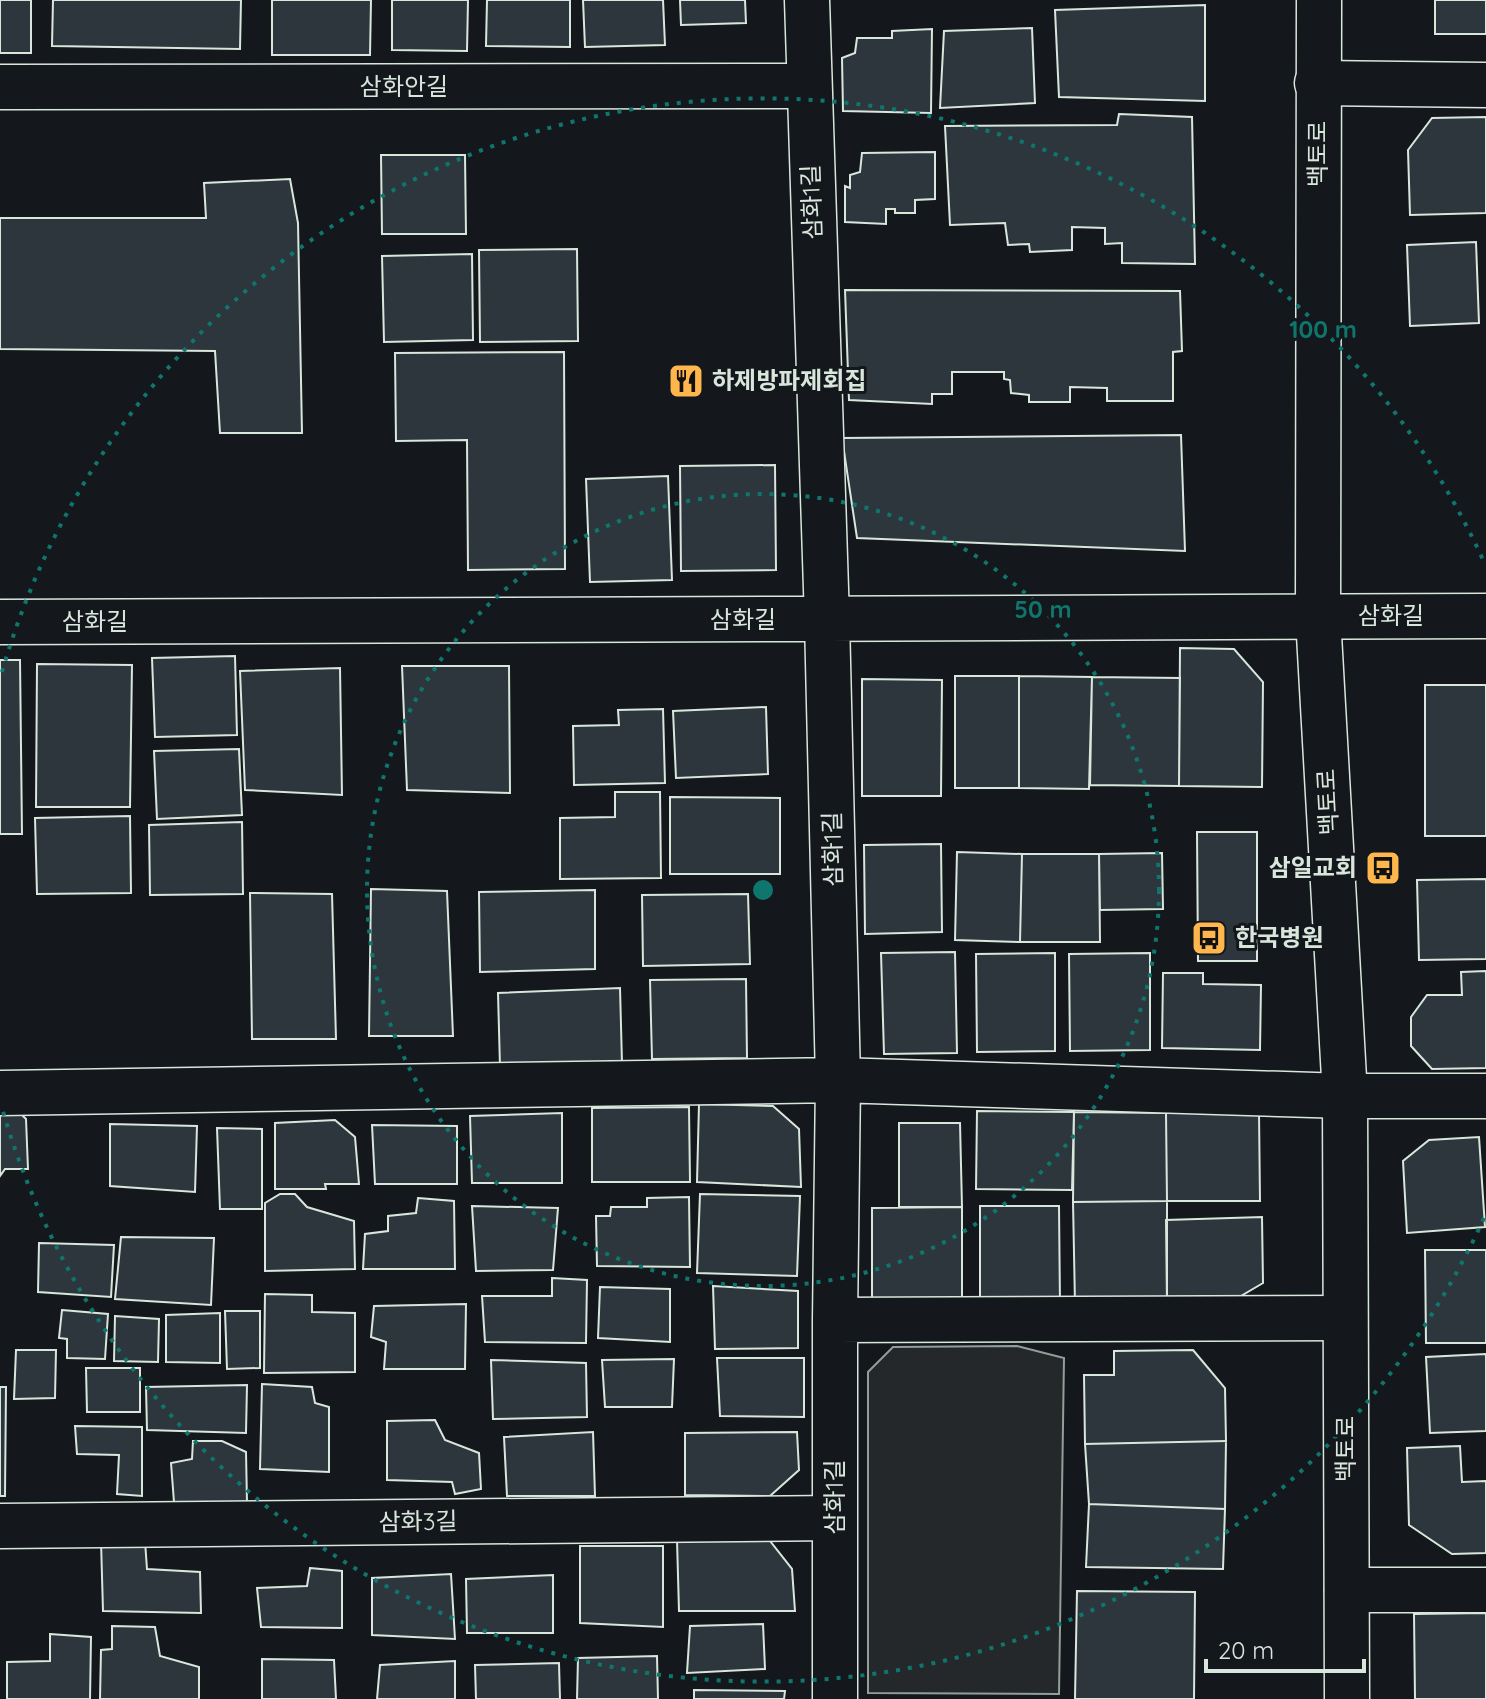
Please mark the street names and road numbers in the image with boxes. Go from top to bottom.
street label: 삼화안길 [360,71,448,101]
street label: 백토로 [1302,121,1332,187]
street label: 삼화1길 [795,164,827,240]
street label: 삼화길 [1358,600,1424,630]
street label: 삼화길 [710,604,776,634]
street label: 삼화길 [62,606,128,636]
street label: 백토로 [1310,768,1344,836]
street label: 삼화1길 [816,811,848,887]
street label: 백토로 [1330,1416,1360,1482]
street label: 삼화1길 [819,1459,849,1535]
street label: 삼화3길 [378,1505,458,1537]

